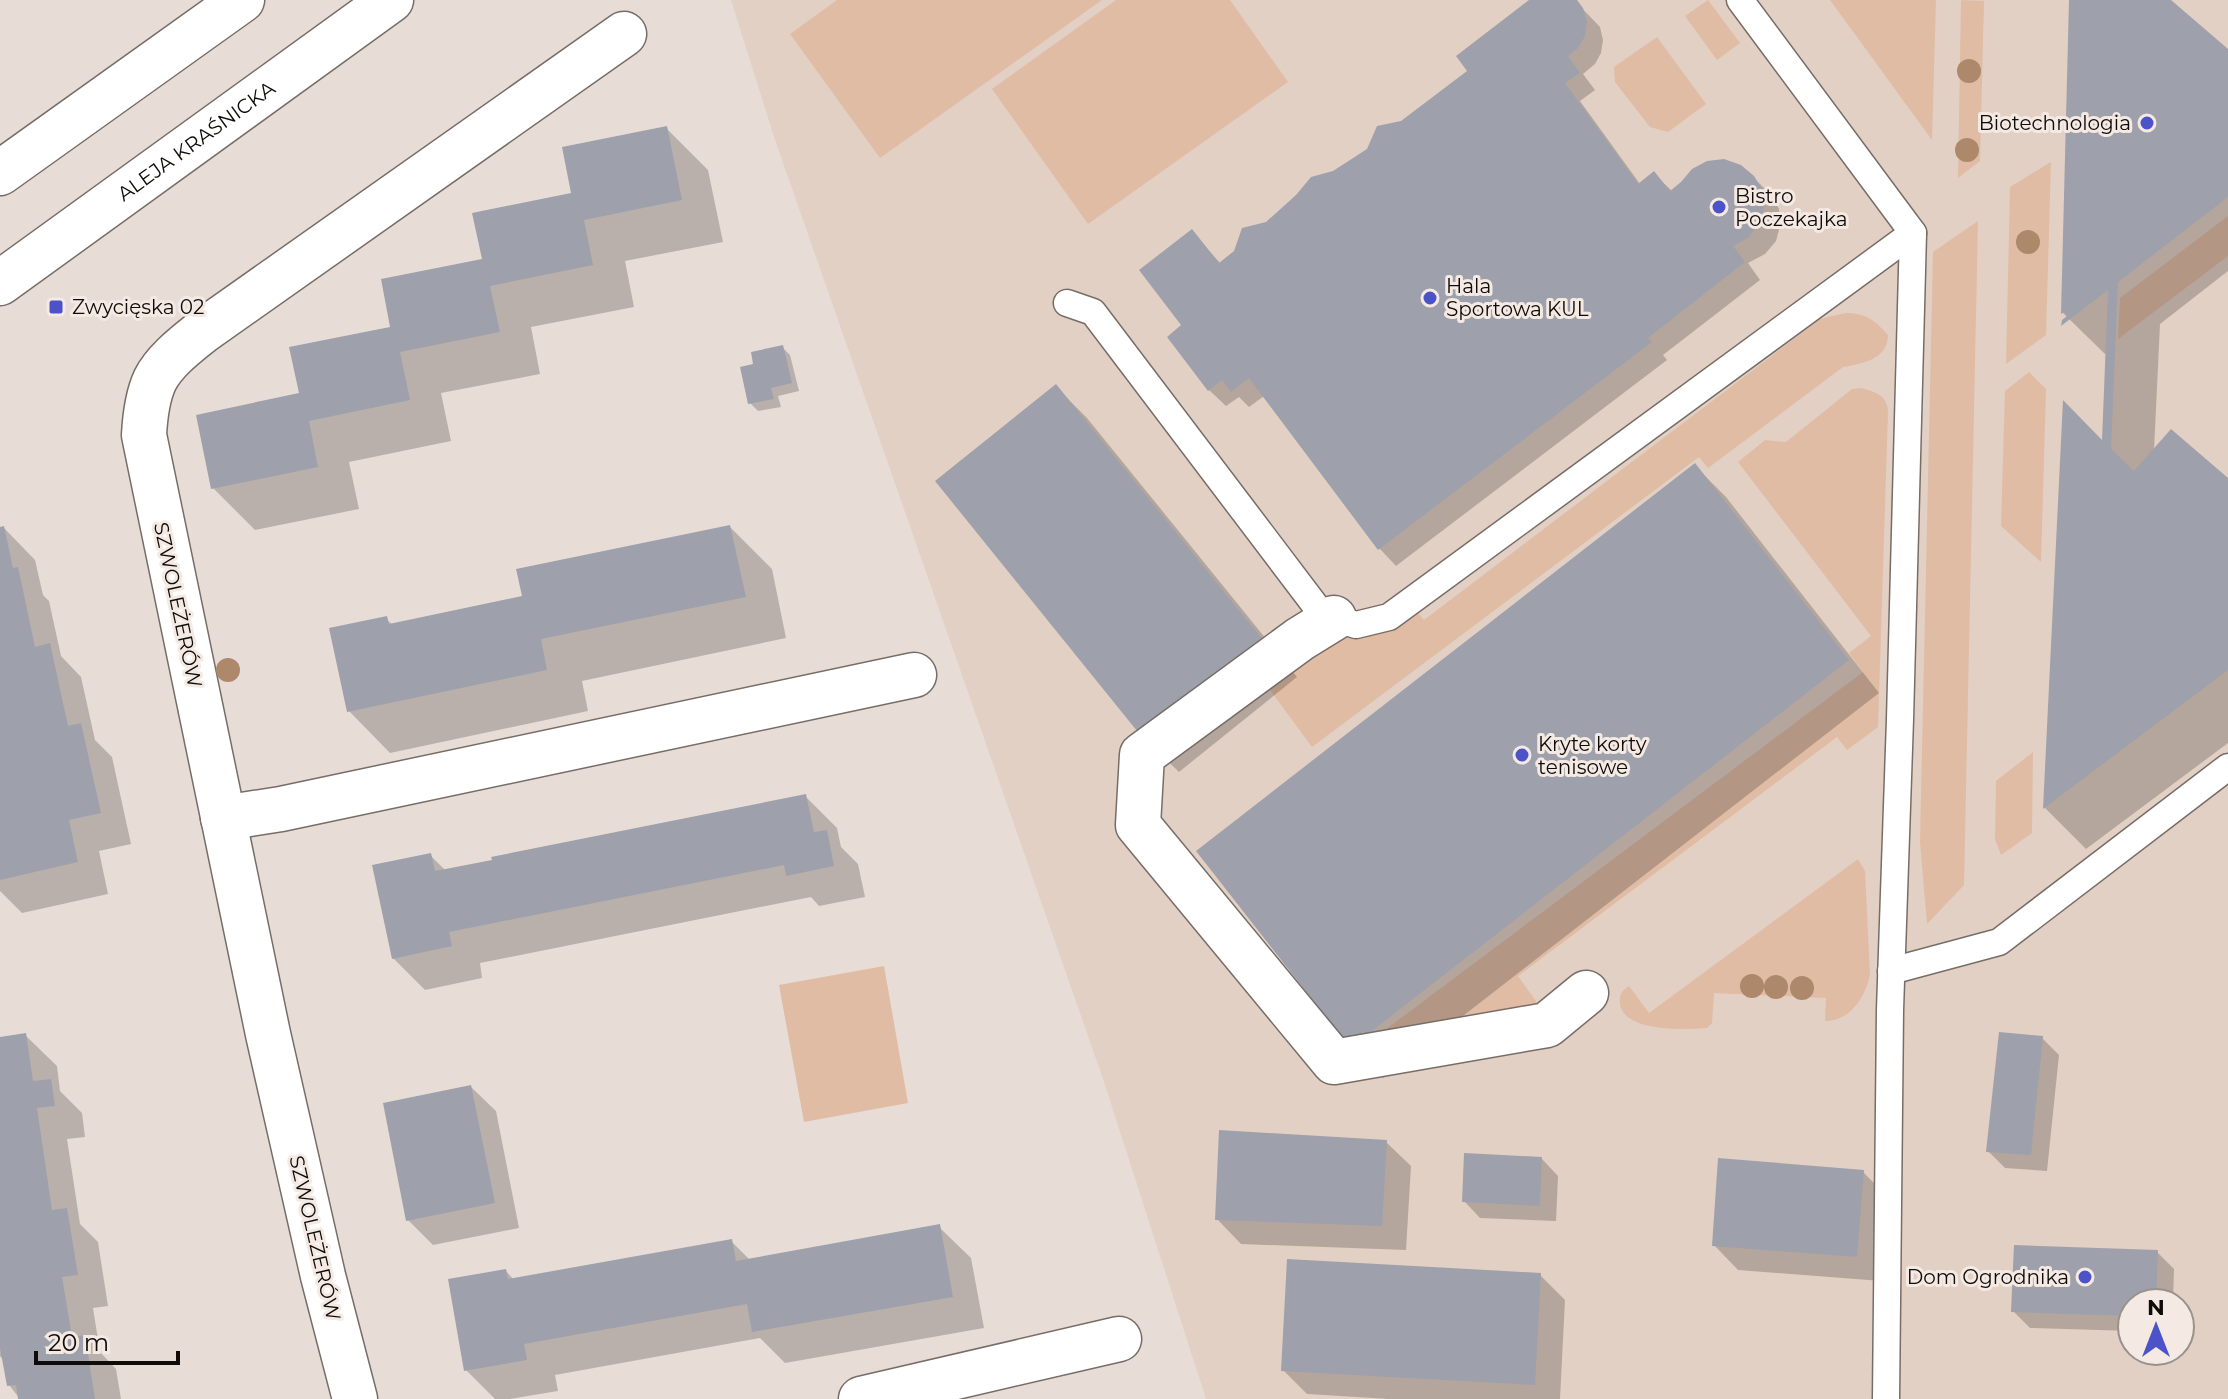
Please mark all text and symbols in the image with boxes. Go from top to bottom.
street label: ALEJA KRAŚNICKA [113,76,280,206]
place label: Biotechnologia [1979,111,2131,135]
marker: Biotechnologia [2138,114,2156,132]
place label: Bistro Poczekajka [1735,184,1847,231]
marker: Bistro Poczekajka [1710,198,1728,216]
place label: Hala Sportowa KUL [1446,274,1589,321]
marker: Hala Sportowa KUL [1421,289,1439,307]
place label: Zwycięska 02 [72,295,204,319]
marker: Zwycięska 02 [47,298,65,316]
street label: SZWOLEŻERÓW [149,520,207,690]
place label: Kryte korty tenisowe [1538,732,1647,779]
marker: Kryte korty tenisowe [1513,746,1531,764]
street label: SZWOLEŻERÓW [284,1153,346,1323]
place label: Dom Ogrodnika [1907,1265,2069,1289]
marker: Dom Ogrodnika [2076,1268,2094,1286]
north arrow [2116,1287,2196,1367]
text: N [2147,1294,2165,1321]
scale bar [36,1315,178,1365]
text: 20 m [48,1328,109,1357]

